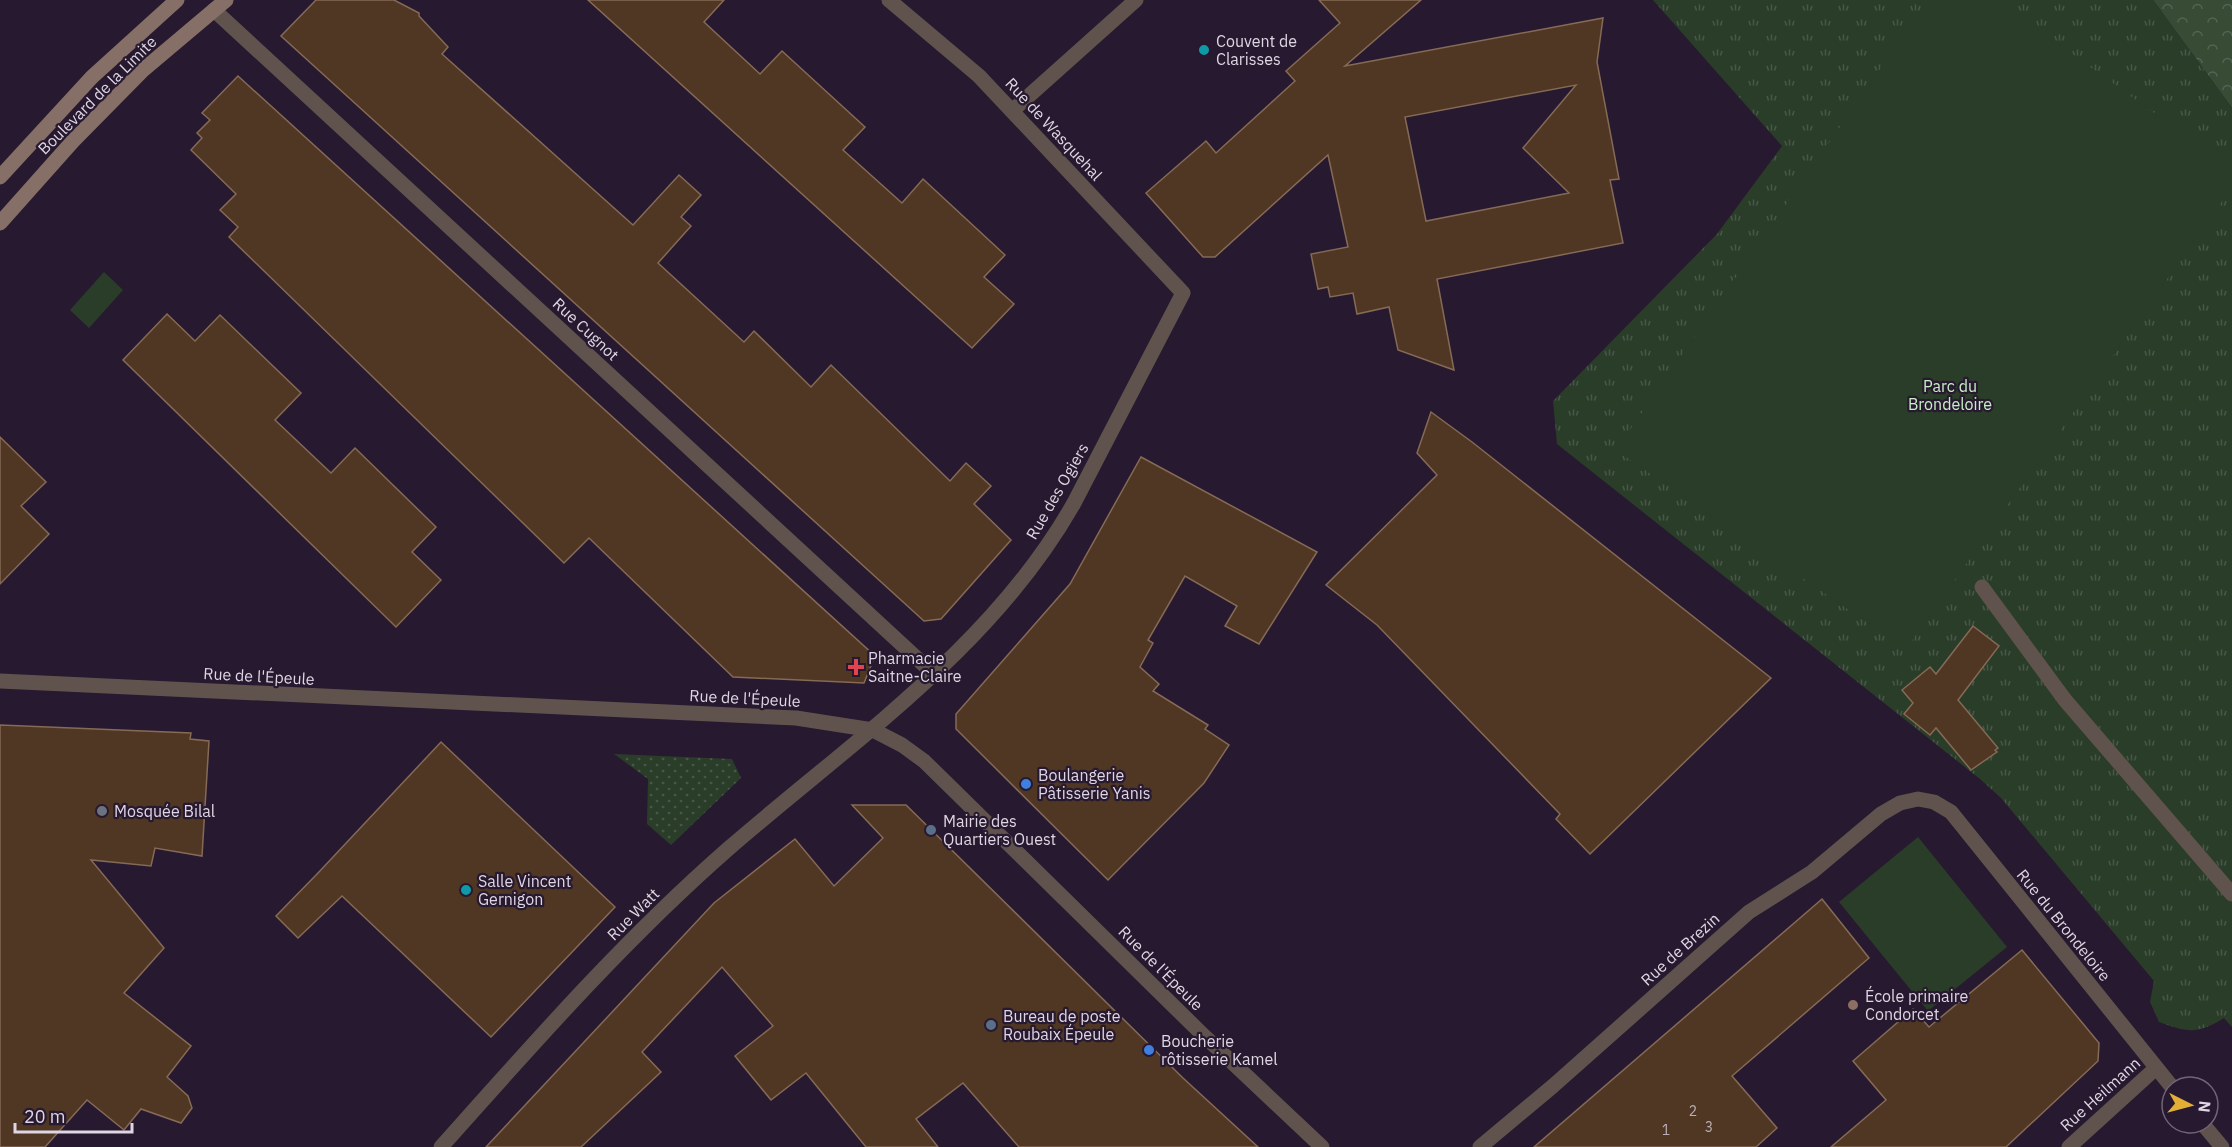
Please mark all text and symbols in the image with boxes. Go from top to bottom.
street label: Boulevard de la Limite [34,31,161,158]
place label: Couvent de Clarisses [1216,31,1297,69]
marker: Couvent de Clarisses [1197,43,1211,57]
street label: Rue de Wasquehal [1001,73,1107,185]
street label: Rue Cugnot [549,293,623,365]
park label: Parc du Brondeloire [1908,376,1992,414]
street label: Rue des Ogiers [1021,439,1093,543]
place label: Pharmacie Saitne-Claire [868,648,962,686]
marker: Pharmacie Saitne-Claire [849,660,863,674]
street label: Rue de l'Épeule [203,662,315,689]
street label: Rue de l'Épeule [689,684,801,711]
place label: Boulangerie Pâtisserie Yanis [1038,765,1151,803]
marker: Boulangerie Pâtisserie Yanis [1019,777,1033,791]
place label: Mosquée Bilal [114,801,215,821]
marker: Mosquée Bilal [95,804,109,818]
place label: Mairie des Quartiers Ouest [943,811,1056,849]
marker: Mairie des Quartiers Ouest [924,823,938,837]
street label: Rue du Brondeloire [2013,865,2115,985]
place label: Salle Vincent Gernigon [478,871,571,909]
marker: Salle Vincent Gernigon [459,883,473,897]
street label: Rue Watt [603,884,663,944]
street label: Rue de Brezin [1636,908,1724,990]
street label: Rue de l'Épeule [1114,921,1208,1015]
place label: École primaire Condorcet [1865,985,1968,1024]
marker: École primaire Condorcet [1846,998,1860,1012]
place label: Bureau de poste Roubaix Épeule [1003,1006,1121,1044]
marker: Bureau de poste Roubaix Épeule [984,1018,998,1032]
place label: Boucherie rôtisserie Kamel [1161,1031,1278,1069]
marker: Boucherie rôtisserie Kamel [1142,1043,1156,1057]
street label: Rue Heilmann [2056,1053,2144,1135]
north arrow [2160,1075,2220,1135]
scale bar [15,1096,132,1134]
text: N [2194,1100,2215,1113]
house number: 2 [1689,1102,1697,1120]
text: 20 m [24,1105,66,1128]
house number: 3 [1705,1118,1713,1136]
house number: 1 [1662,1121,1670,1139]

